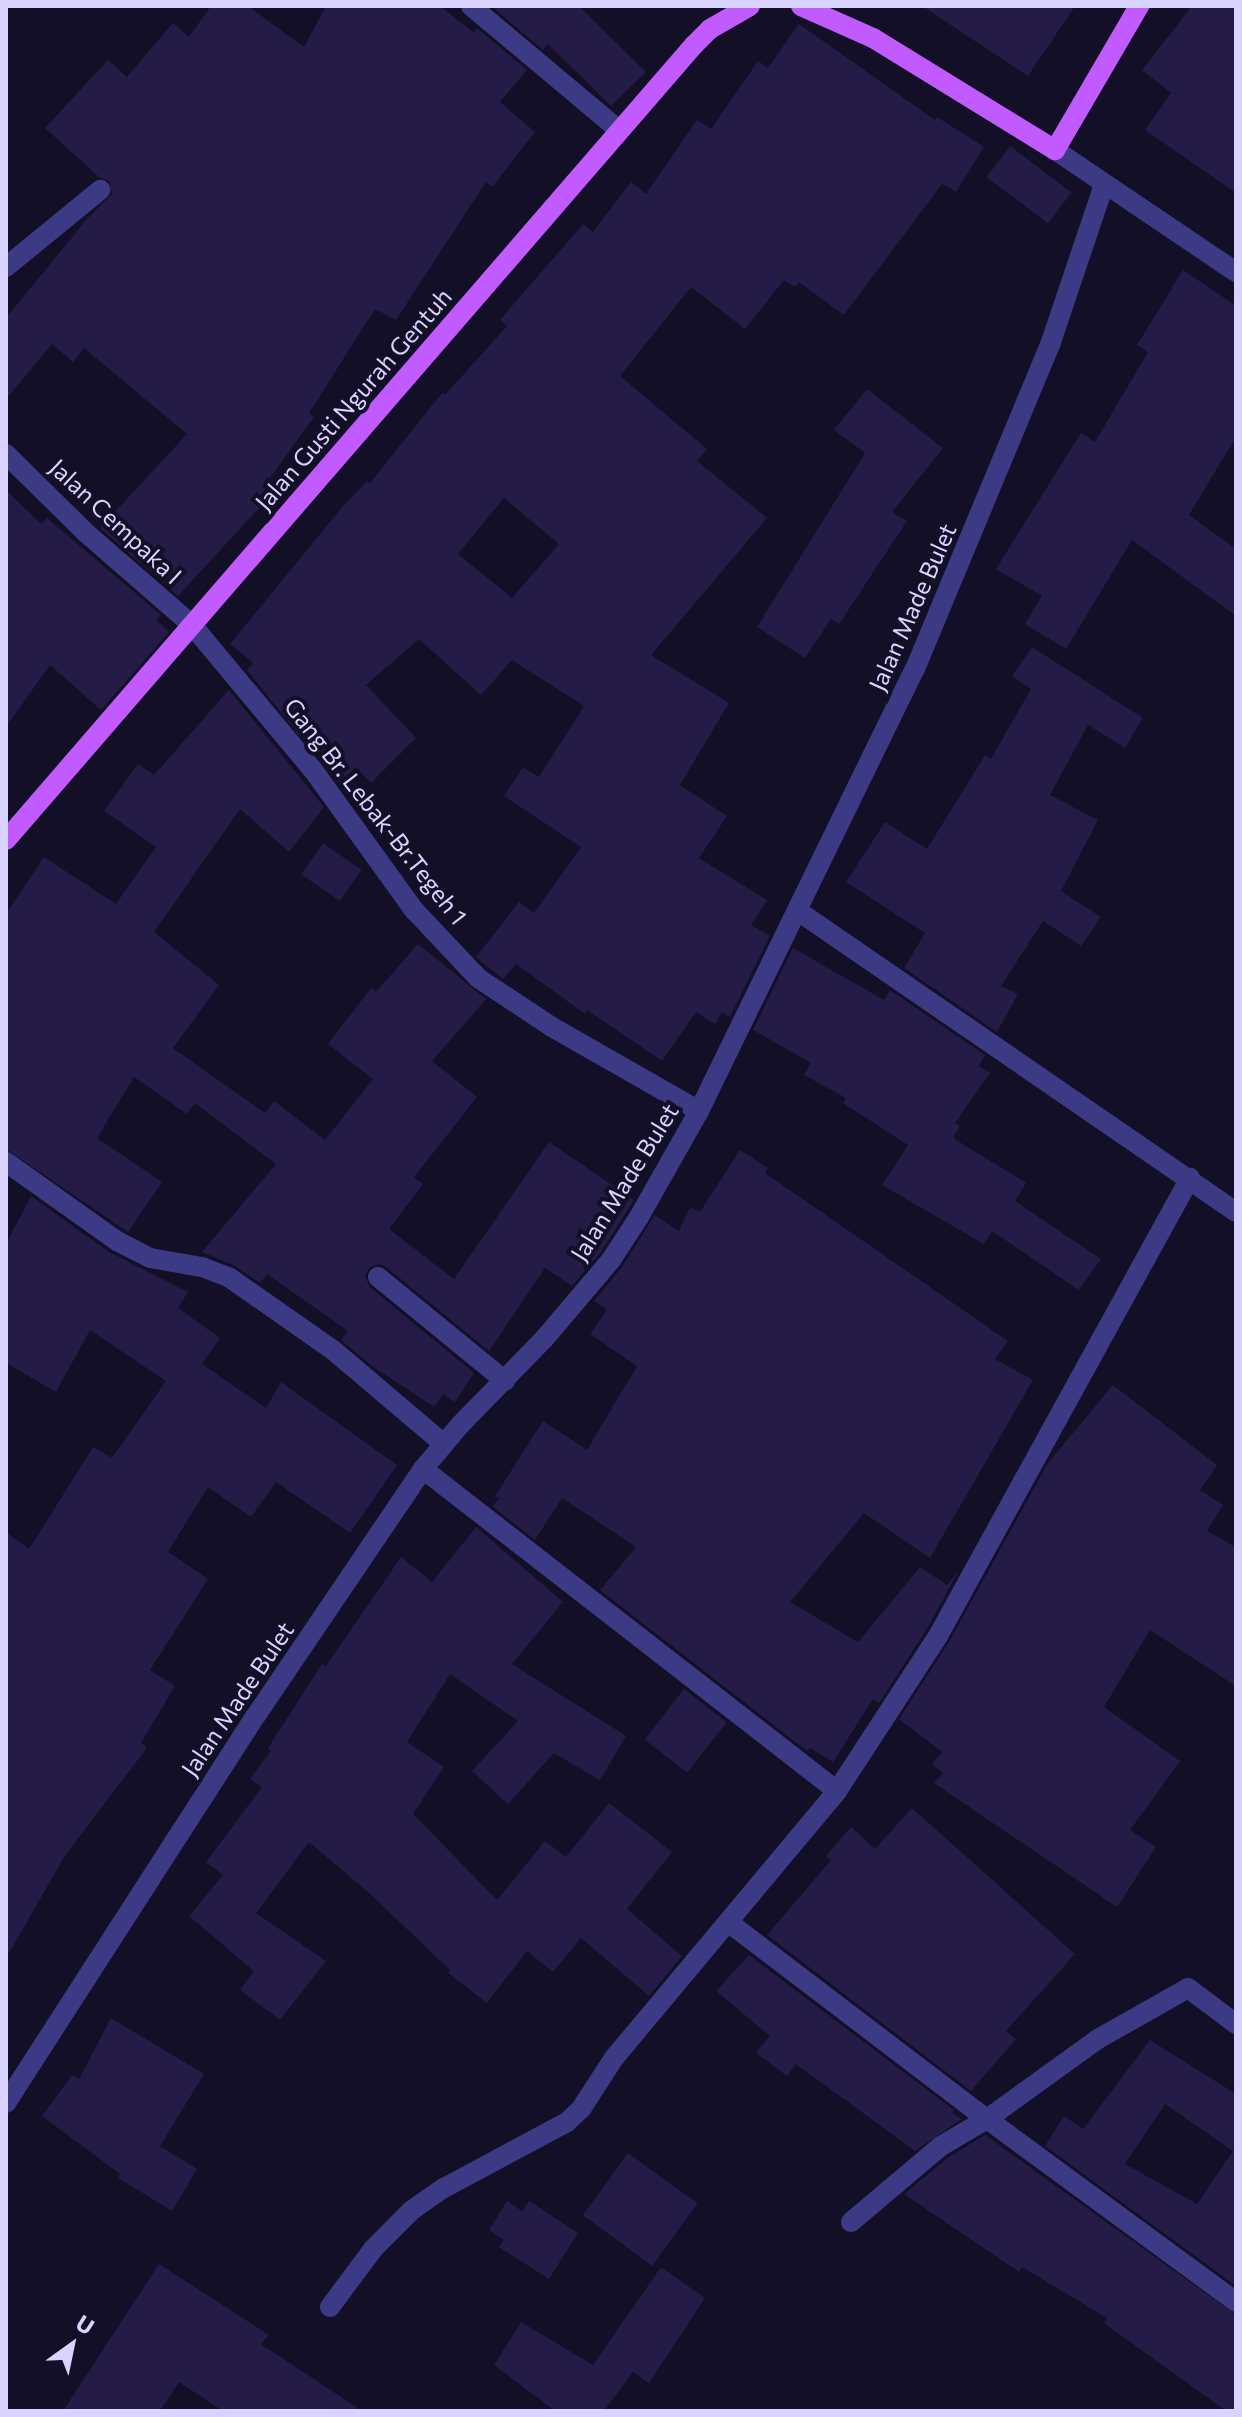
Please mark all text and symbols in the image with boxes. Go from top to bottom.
street label: Jalan Gusti Ngurah Gentuh [249,282,457,516]
street label: Jalan Cempaka I [44,452,188,590]
street label: Jalan Made Bulet [862,519,962,695]
street label: Gang Br. Lebak-Br.Tegeh 1 [279,692,473,930]
street label: Jalan Made Bulet [564,1098,684,1266]
street label: Jalan Made Bulet [175,1616,299,1782]
north arrow [32,2305,112,2385]
text: U [71,2309,99,2340]

